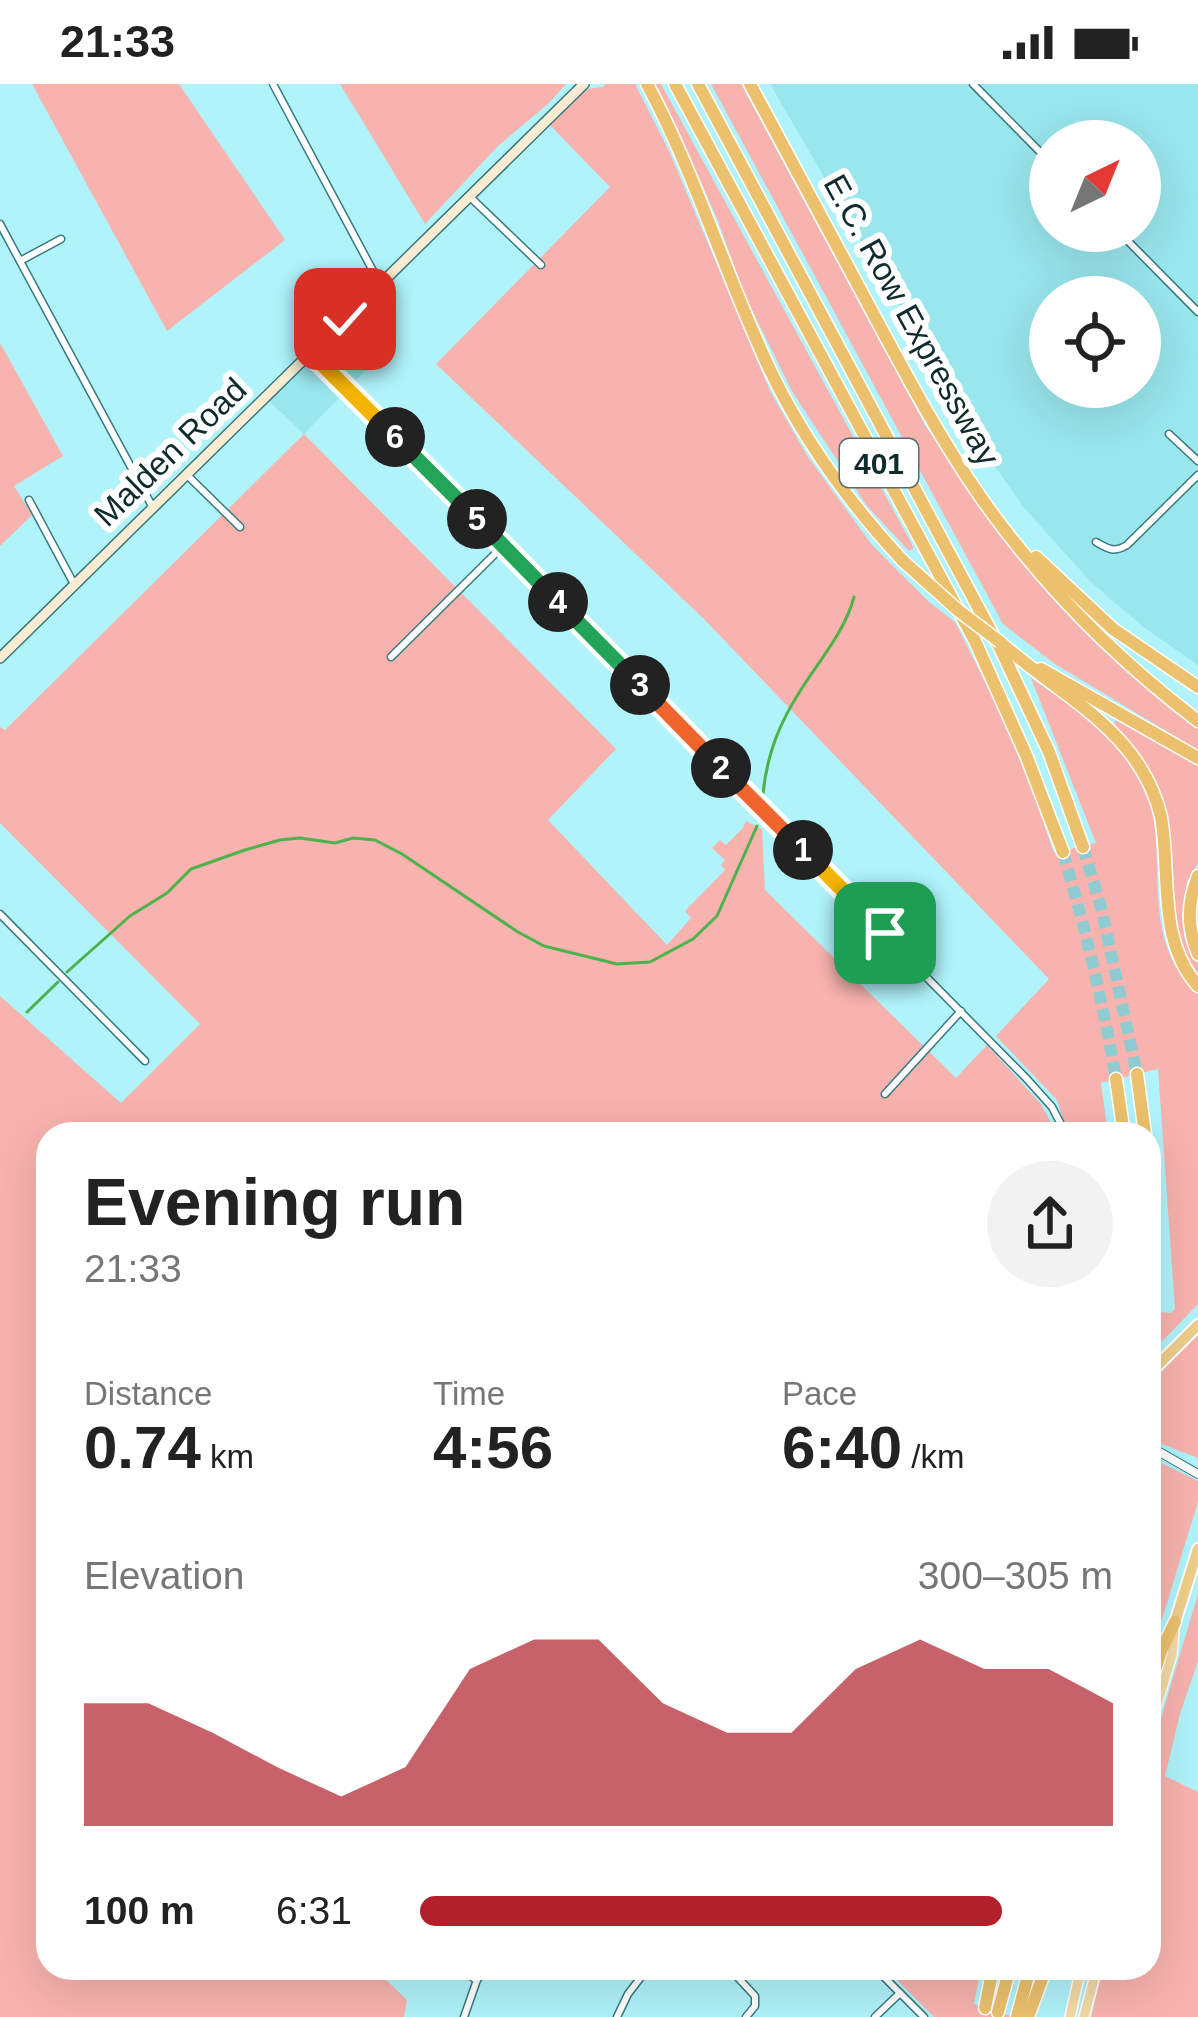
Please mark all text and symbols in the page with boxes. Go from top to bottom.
text: 21:33 [60,16,175,67]
north arrow [1029,120,1161,252]
map controls [1029,120,1161,408]
street label: E.C. Row Expressway [817,168,1008,472]
pin [294,268,396,370]
button: locate [1029,276,1161,408]
icon: check [312,286,378,352]
street label: Malden Road [87,371,253,533]
pin: 6 [365,407,425,467]
text: 6 [386,418,404,455]
road number: 401 [840,439,918,487]
pin: 5 [447,489,507,549]
text: 5 [468,500,486,537]
pin: 4 [528,572,588,632]
text: 4 [549,583,567,620]
pin: 3 [610,655,670,715]
text: 3 [631,666,649,703]
pin: 2 [691,738,751,798]
text: 2 [712,749,730,786]
pin: 1 [773,820,833,880]
text: 1 [794,831,812,868]
pin [834,882,936,984]
icon: arrive [852,900,918,966]
button: share [987,1161,1113,1287]
text: Evening run [84,1165,465,1239]
text: 21:33 [84,1247,182,1290]
text: Distance [84,1375,212,1412]
text: Time [433,1375,505,1412]
text: Pace [782,1375,857,1412]
text: 0.74 [84,1414,201,1481]
text: 4:56 [433,1414,553,1481]
text: 6:40 [782,1414,902,1481]
text: km [201,1438,254,1475]
text: /km [902,1438,964,1475]
text: Elevation [84,1554,244,1597]
text: 300–305 m [918,1554,1113,1597]
text: 100 m [84,1889,195,1932]
text: 6:31 [276,1889,352,1932]

